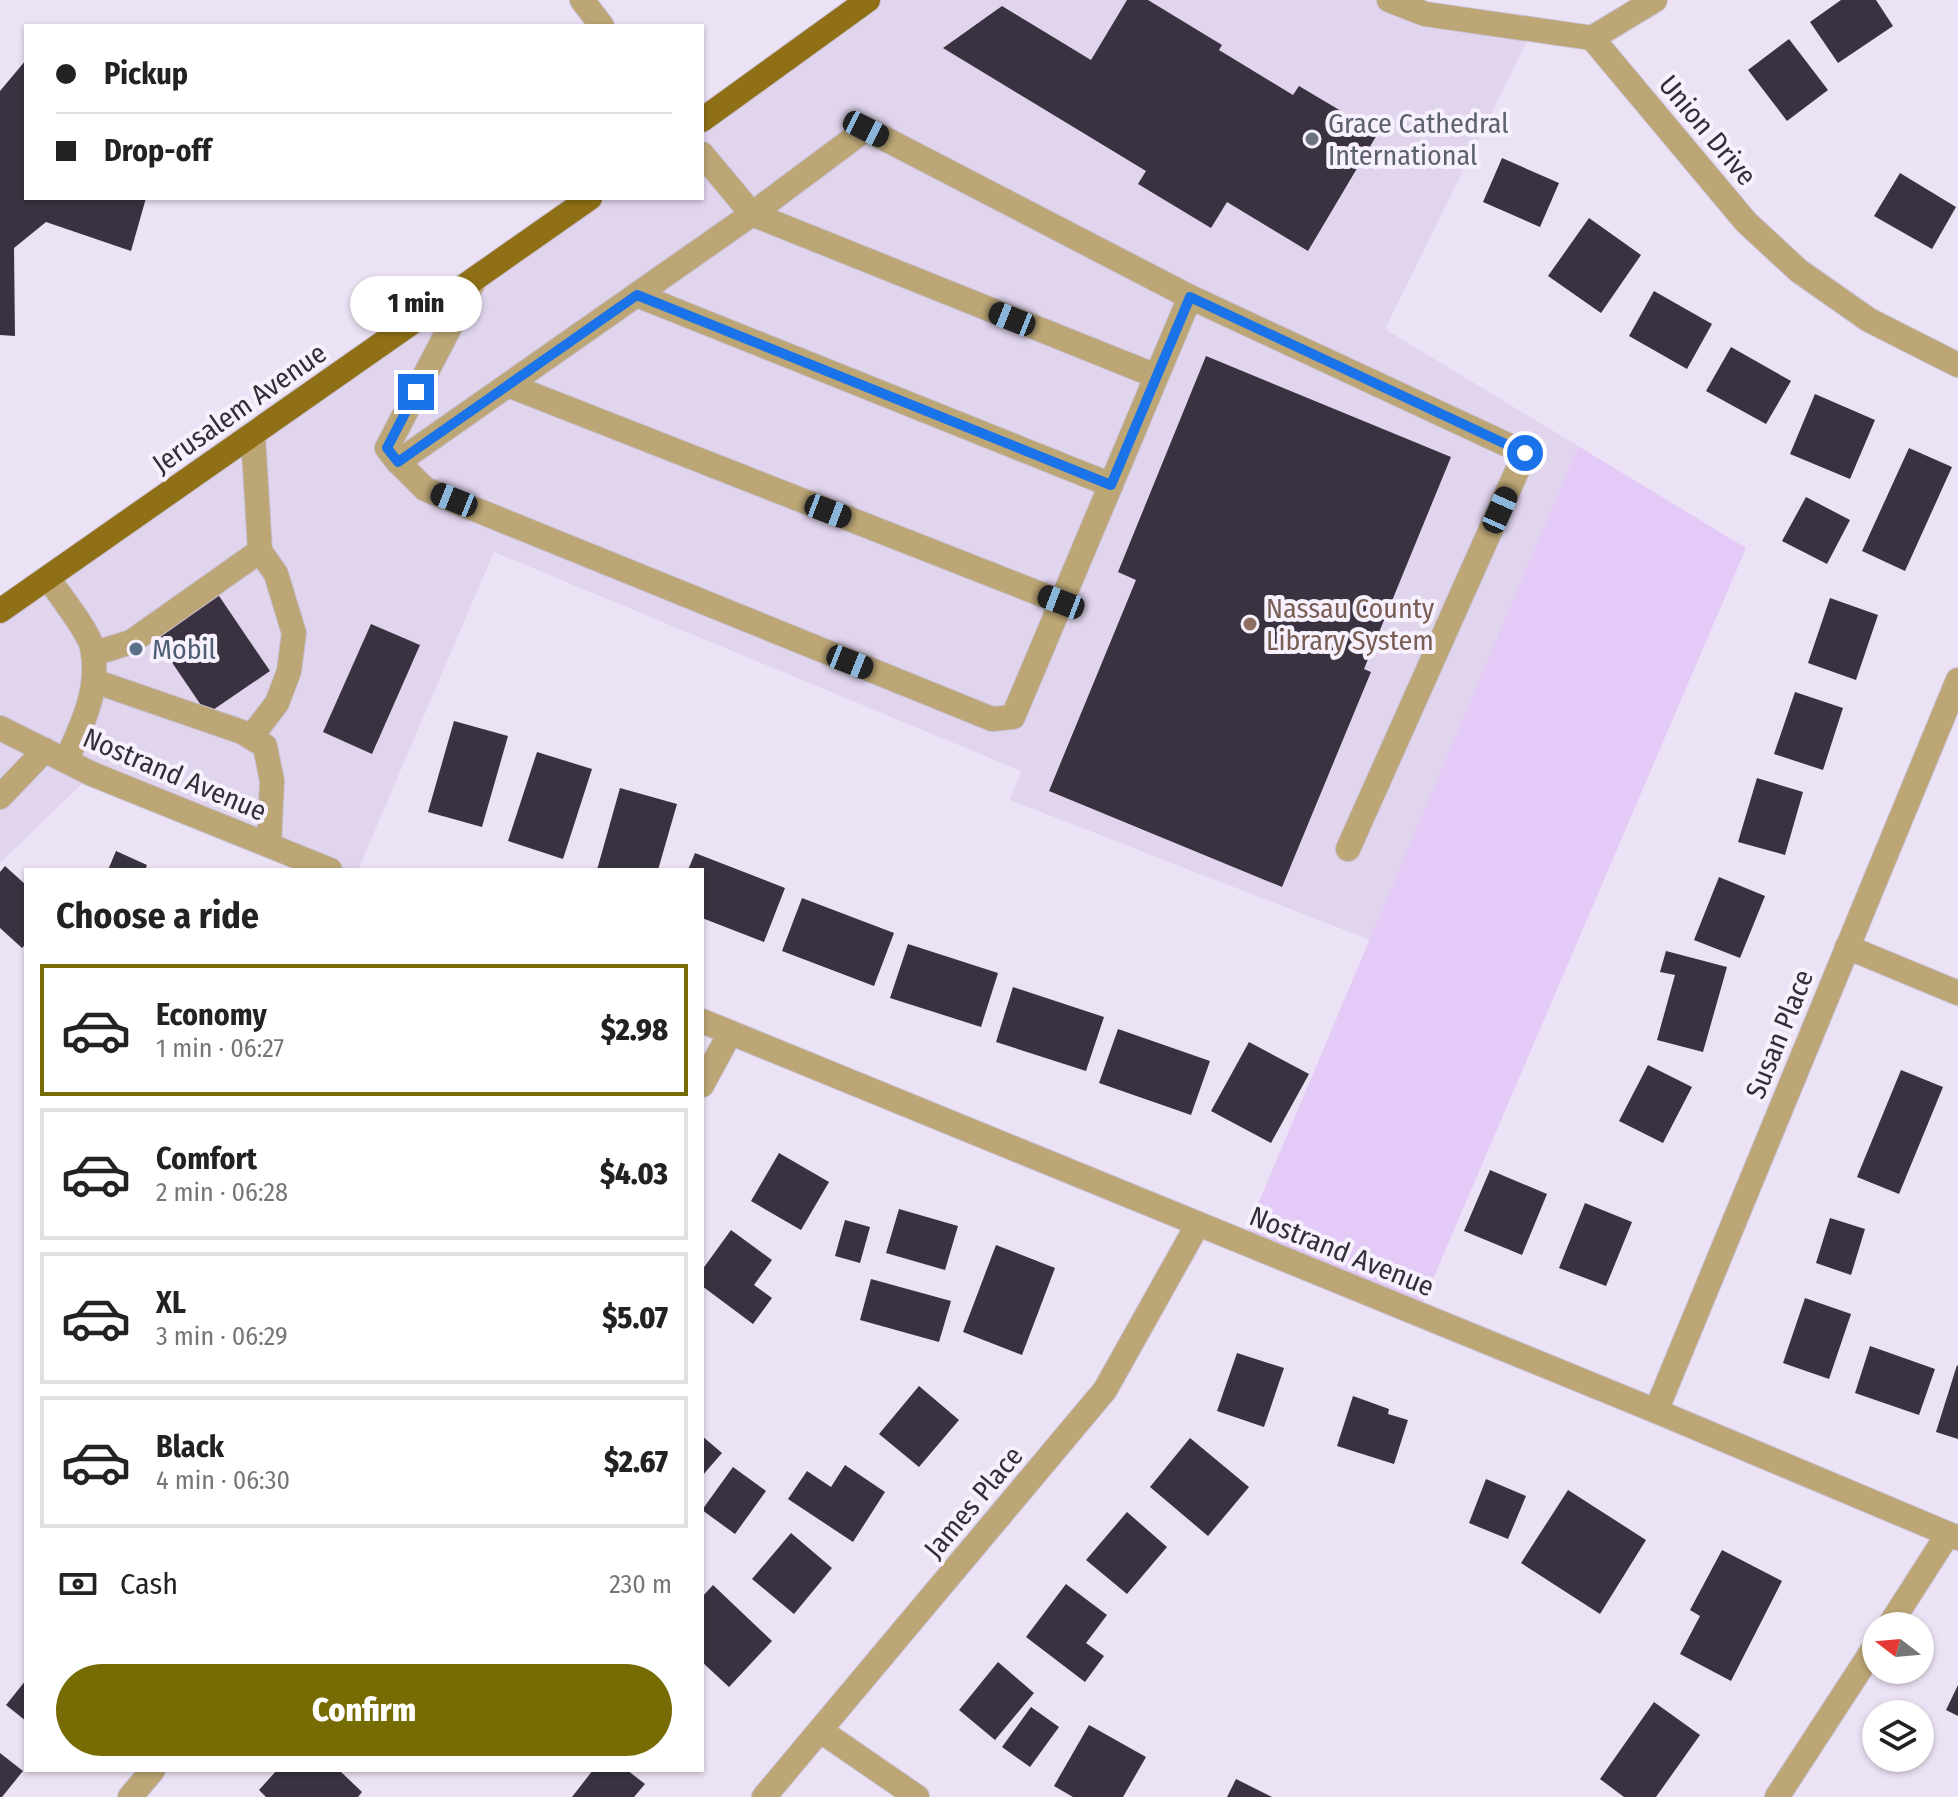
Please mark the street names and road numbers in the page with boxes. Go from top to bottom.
street label: Union Drive [1652,69,1763,192]
street label: Jerusalem Avenue [146,336,332,481]
street label: Nostrand Avenue [78,721,271,828]
street label: Susan Place [1739,965,1820,1103]
street label: Nostrand Avenue [1245,1199,1439,1303]
street label: James Place [917,1440,1030,1565]

